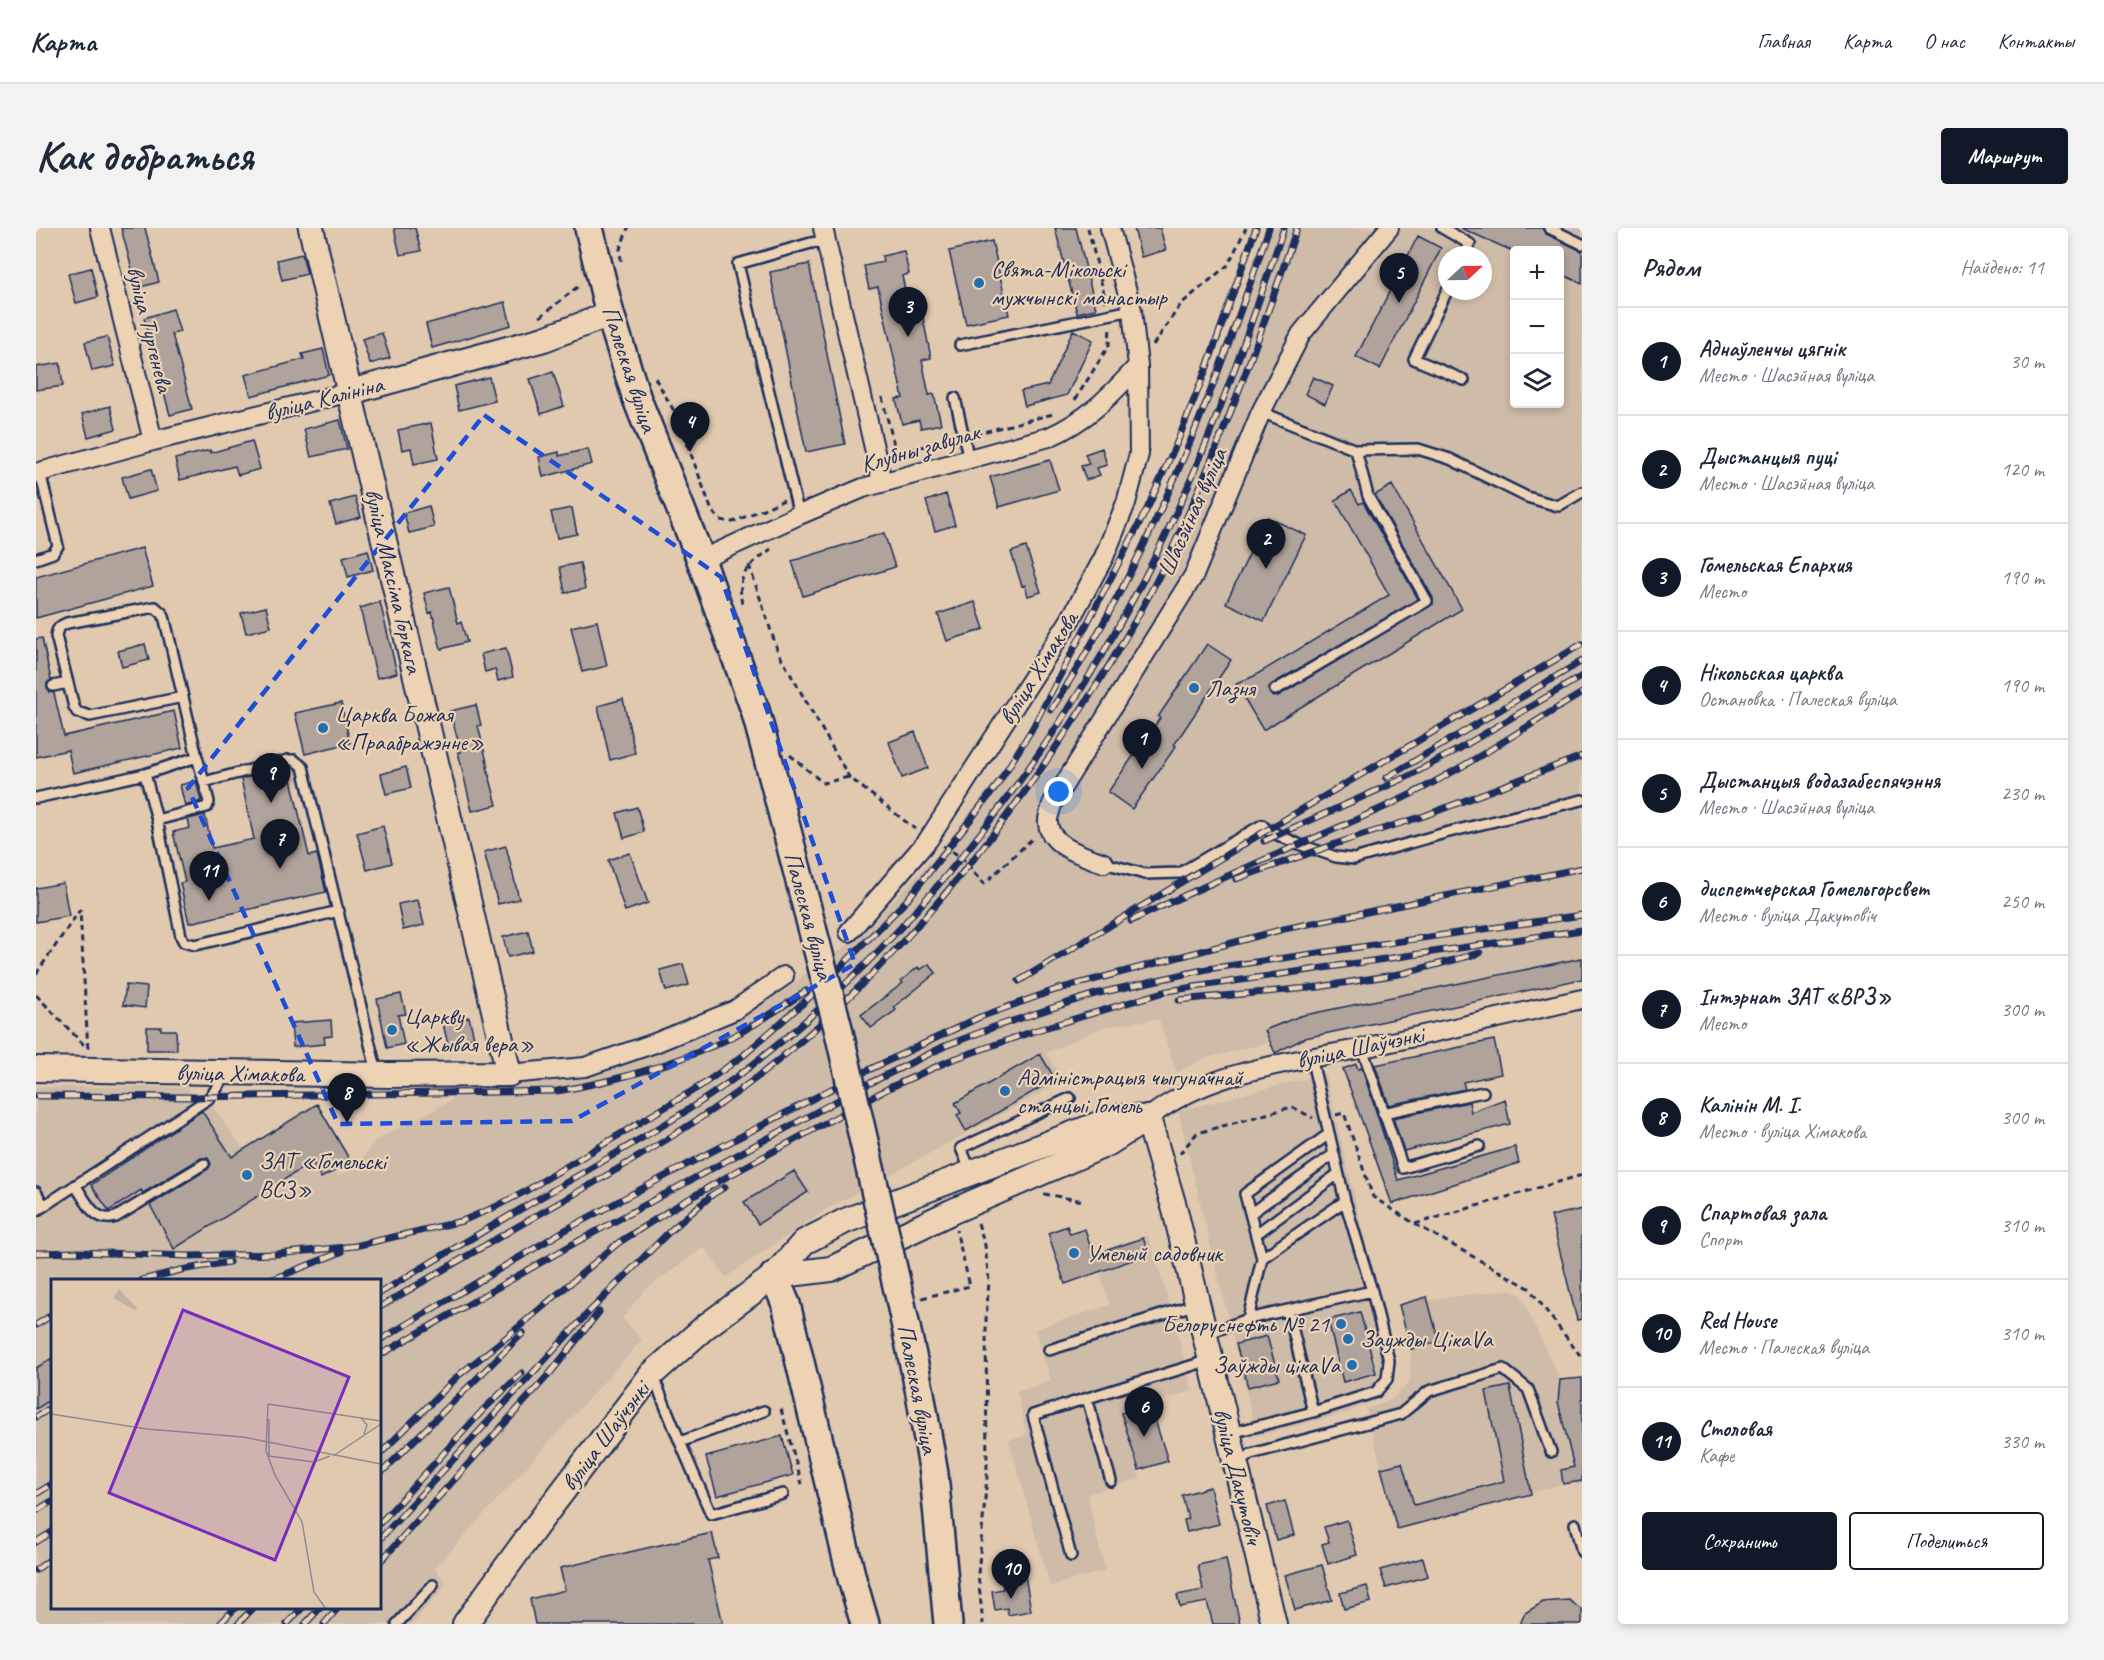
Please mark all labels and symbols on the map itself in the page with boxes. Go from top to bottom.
north arrow [1438,246,1492,300]
place label: Свята-Мікольскі мужчынскі манастыр [991,254,1168,312]
pin: 5 [1380,254,1418,303]
street label: вуліца Тургенева [120,263,180,397]
marker: Свята-Мікольскі мужчынскі манастыр [972,276,986,290]
pin: 3 [888,288,928,337]
street label: Палеская вуліца [595,302,665,437]
street label: вуліца Калініна [262,368,388,427]
pin: 4 [670,402,710,452]
street label: Клубны завулак [857,416,985,480]
street label: Шасэйная вуліца [1150,442,1234,581]
street label: вуліца Максіма Горкага [358,486,430,678]
pin: 2 [1246,520,1286,569]
street label: вуліца Хімакова [991,604,1086,730]
place label: Лазня [1206,673,1256,704]
marker: Лазня [1187,681,1201,695]
place label: Царква Божая «Праабражэнне» [335,699,484,757]
pin: 1 [1122,720,1162,769]
marker: Царква Божая «Праабражэнне» [316,721,330,735]
pin: 9 [252,754,290,803]
your location [1044,777,1073,806]
pin: 7 [260,820,300,869]
street label: Палеская вуліца [778,849,841,985]
pin: 11 [190,852,228,901]
place label: Царкву «Жывая вера» [404,1001,534,1059]
street label: вуліца Шаўчэнкі [1294,1018,1429,1075]
marker: Царкву «Жывая вера» [385,1023,399,1037]
street label: вуліца Хімакова [176,1057,306,1089]
place label: Адміністрацыя чыгуначнай станцыі Гомель [1017,1062,1245,1120]
pin: 8 [328,1074,366,1123]
marker: Адміністрацыя чыгуначнай станцыі Гомель [998,1084,1012,1098]
place label: ЗАТ «Гомельскі ВСЗ» [259,1146,389,1204]
marker: ЗАТ «Гомельскі ВСЗ» [240,1168,254,1182]
place label: Умелый садовник [1086,1238,1224,1268]
marker: Умелый садовник [1067,1246,1081,1260]
inset map [51,1279,381,1609]
place label: Белоруснефть № 21 [1162,1309,1330,1339]
marker: Белоруснефть № 21 [1334,1317,1348,1331]
street label: Палеская вуліца [891,1322,946,1458]
place label: Заужды ЦікаVа [1360,1324,1494,1354]
marker: Заужды ЦікаVа [1341,1332,1355,1346]
place label: Заўжды цікаVа [1213,1350,1342,1380]
marker: Заўжды цікаVа [1345,1358,1359,1372]
street label: вуліца Шаўчэнкі [554,1373,657,1497]
pin: 6 [1124,1388,1164,1437]
street label: вуліца Дакутовіч [1207,1405,1270,1550]
pin: 10 [992,1550,1030,1599]

